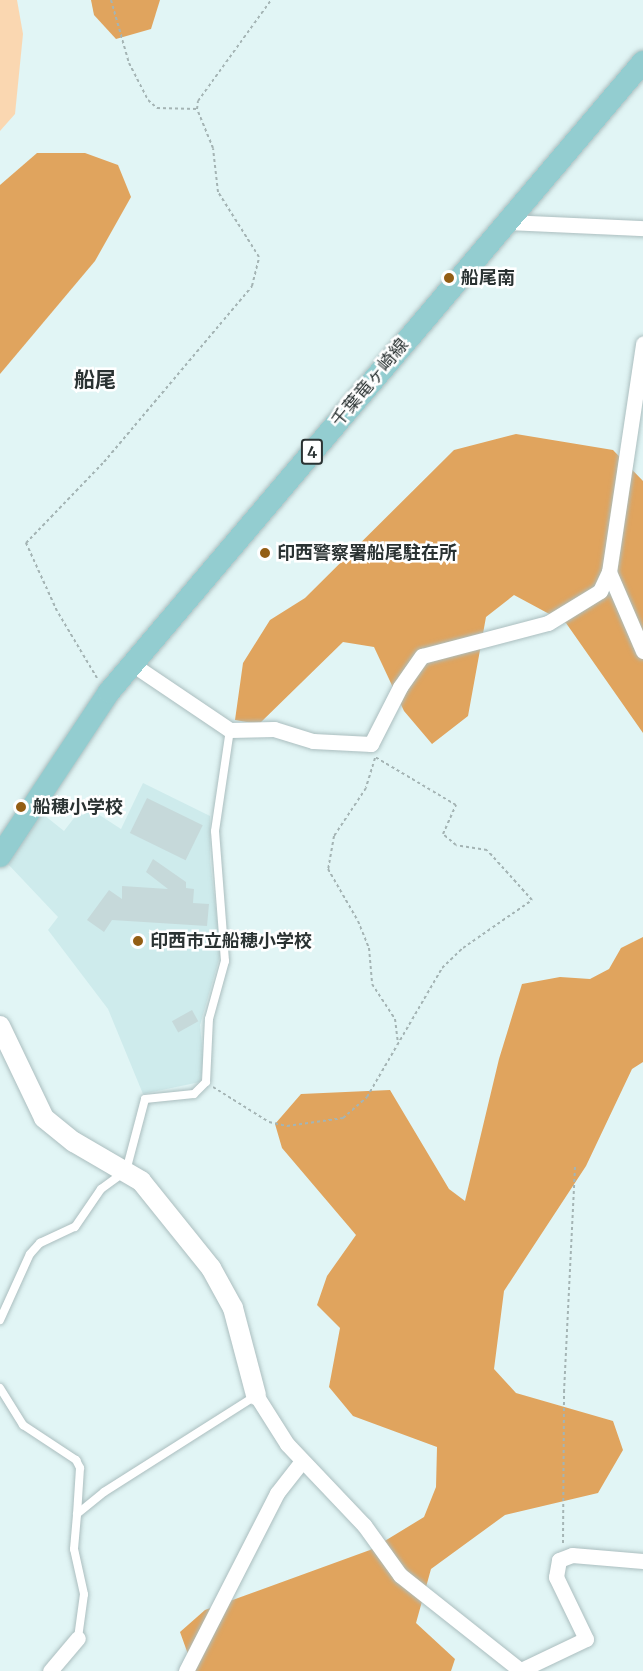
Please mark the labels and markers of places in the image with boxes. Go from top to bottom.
place label: 船尾南 [461,267,515,289]
marker: 船尾南 [442,271,456,285]
place label: 印西警察署船尾駐在所 [277,542,457,564]
marker: 印西警察署船尾駐在所 [258,546,272,560]
place label: 船穂小学校 [33,796,123,818]
marker: 船穂小学校 [14,800,28,814]
place label: 印西市立船穂小学校 [150,930,312,952]
marker: 印西市立船穂小学校 [131,934,145,948]

